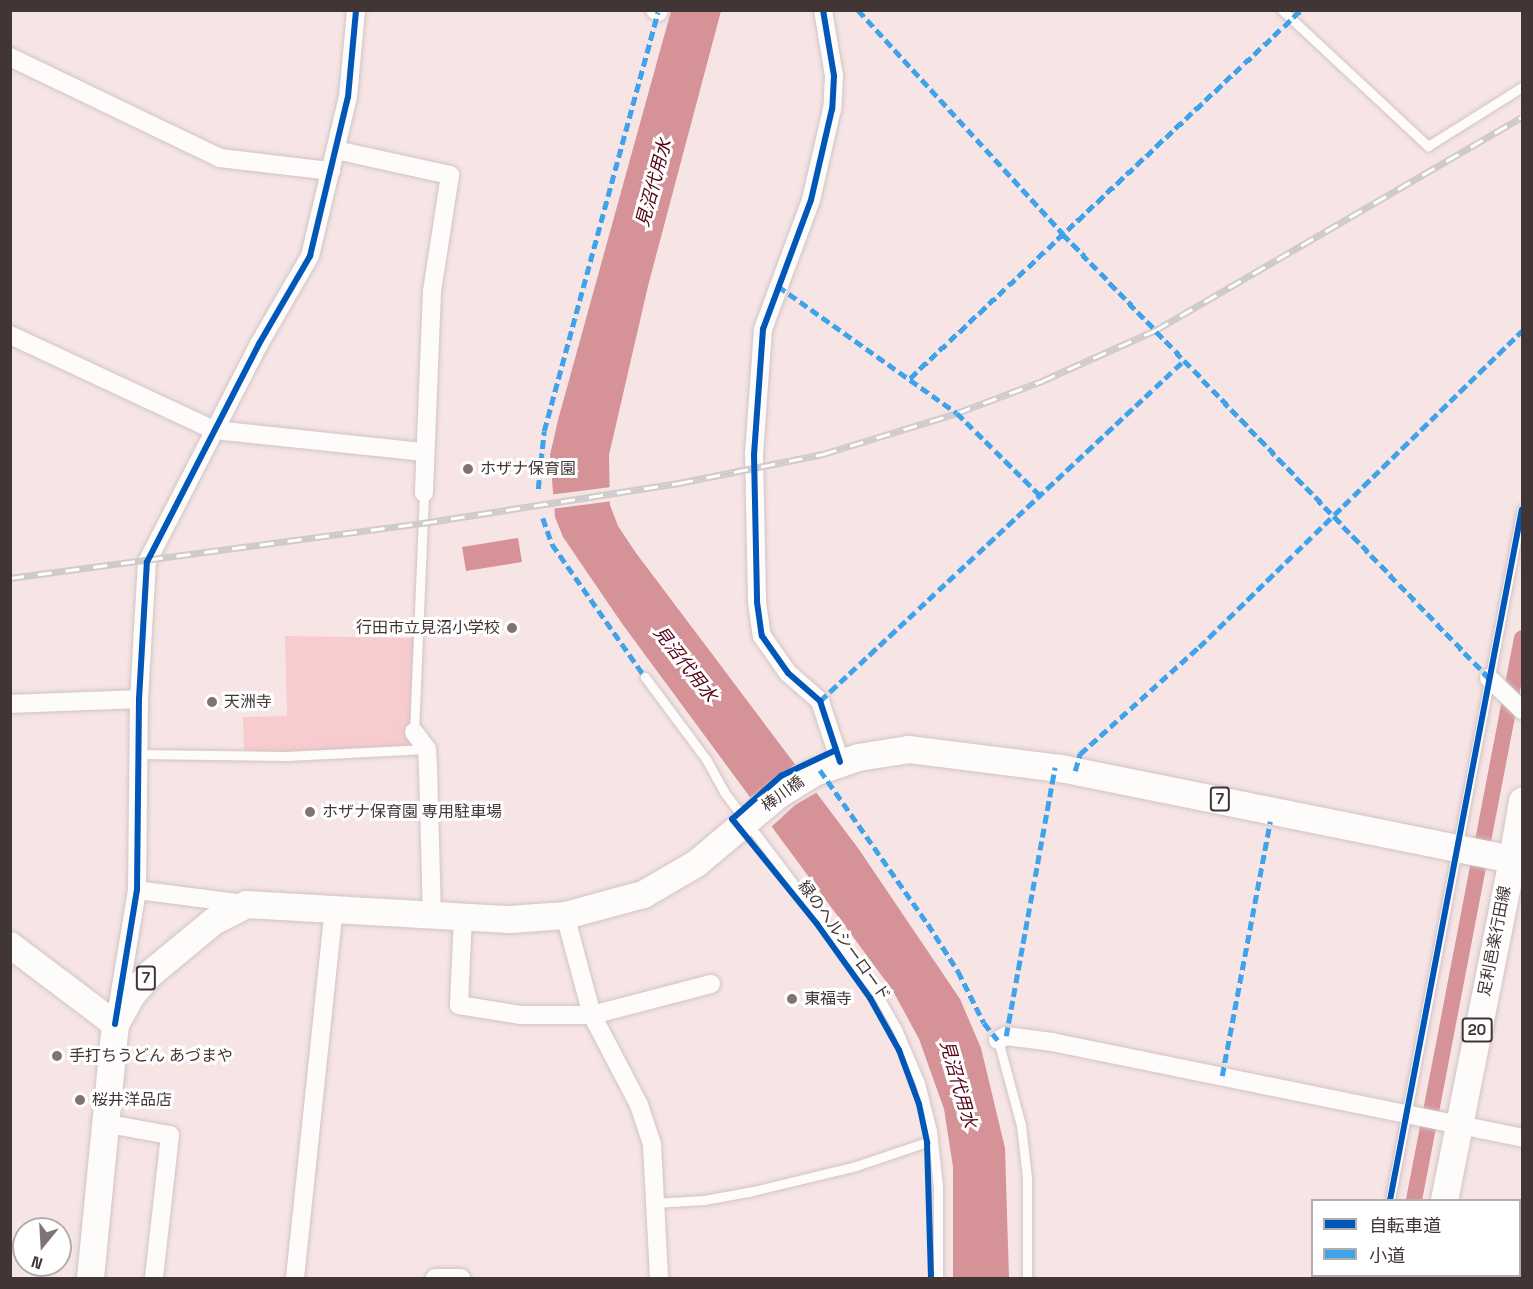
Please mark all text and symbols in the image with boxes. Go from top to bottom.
water label: 見沼代用水 [632,137,676,229]
place label: ホザナ保育園 [480,459,576,479]
marker: ホザナ保育園 [461,462,475,476]
place label: 行田市立見沼小学校 [356,618,500,638]
marker: 行田市立見沼小学校 [505,621,519,635]
water label: 見沼代用水 [649,622,721,706]
place label: 天洲寺 [224,692,272,712]
marker: 天洲寺 [205,695,219,709]
street label: 棒川橋 [758,772,808,816]
road number: 7 [1210,787,1230,811]
place label: ホザナ保育園 専用駐車場 [322,802,502,822]
marker: ホザナ保育園 専用駐車場 [303,805,317,819]
street label: 緑のヘルシーロード [794,877,894,1005]
street label: 足利邑楽行田線 [1475,884,1515,998]
road number: 7 [136,966,156,990]
place label: 東福寺 [804,989,852,1009]
marker: 東福寺 [785,992,799,1006]
road number: 20 [1460,1018,1494,1042]
water label: 見沼代用水 [935,1038,981,1130]
place label: 手打ちうどん あづまや [69,1046,233,1066]
marker: 手打ちうどん あづまや [50,1049,64,1063]
place label: 桜井洋品店 [92,1090,172,1110]
marker: 桜井洋品店 [73,1093,87,1107]
legend [1311,1199,1521,1277]
text: 自転車道 [1369,1214,1441,1237]
north arrow [12,1217,72,1277]
text: 小道 [1369,1244,1405,1267]
text: N [29,1251,45,1274]

